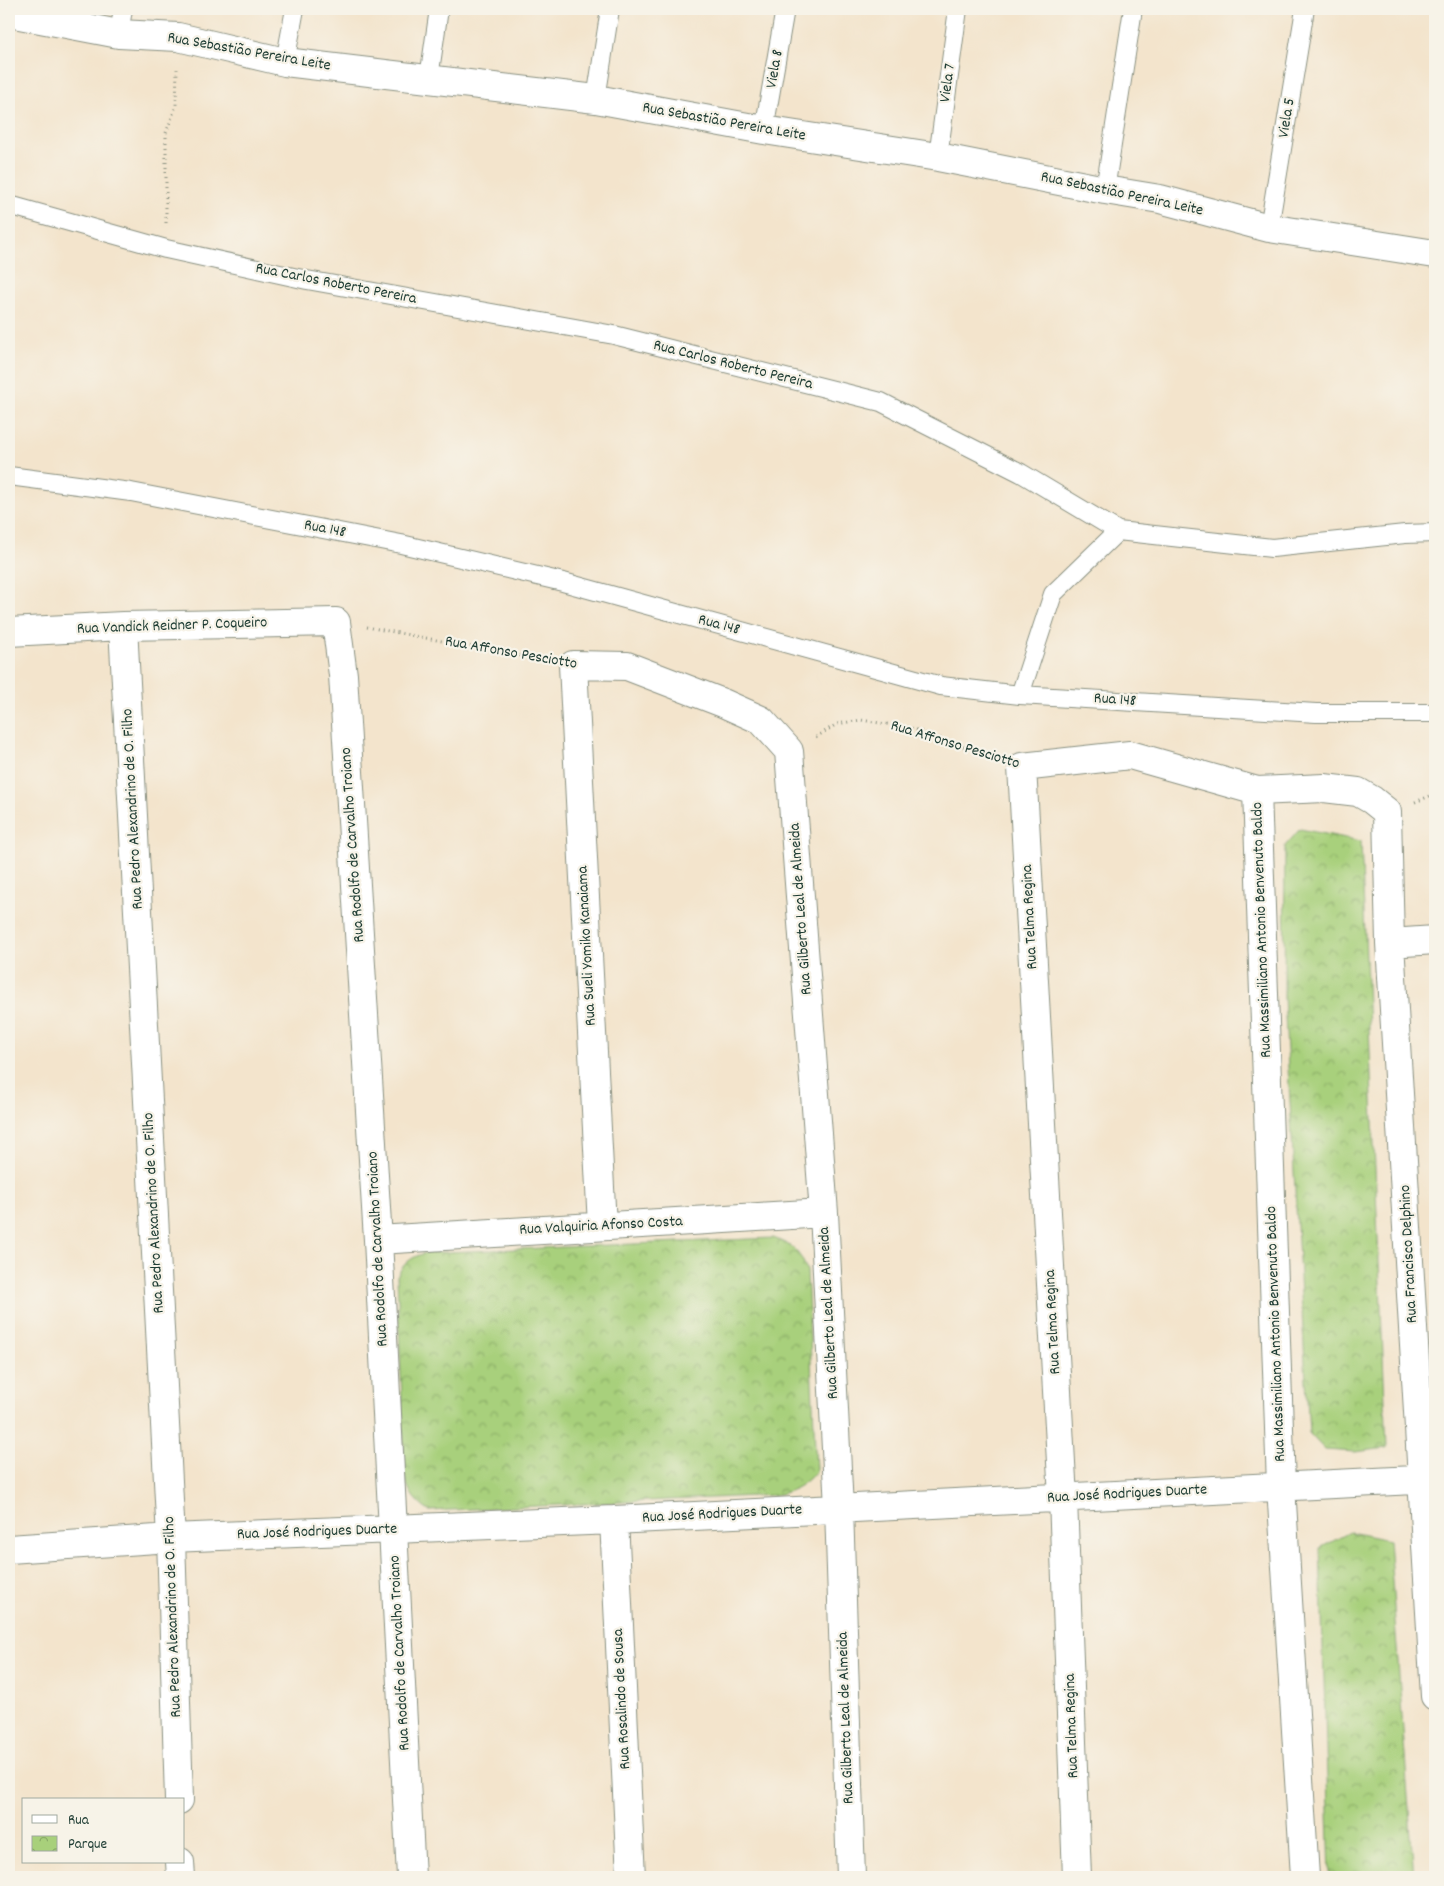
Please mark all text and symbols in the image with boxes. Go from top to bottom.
street label: Rua Sebastião Pereira Leite [166,26,332,78]
street label: Viela 8 [760,48,790,90]
street label: Viela 7 [934,62,962,104]
street label: Rua Sebastião Pereira Leite [641,96,807,148]
street label: Viela 5 [1273,96,1301,140]
street label: Rua Sebastião Pereira Leite [1039,166,1205,222]
street label: Rua Carlos Roberto Pereira [253,257,419,311]
street label: Rua Carlos Roberto Pereira [651,334,816,396]
street label: Rua 148 [302,514,348,544]
street label: Rua 148 [696,608,742,642]
street label: Rua Vandick Reidner P. Coqueiro [76,611,268,641]
street label: Rua Affonso Pesciotto [443,630,579,676]
street label: Rua 148 [1093,687,1137,713]
street label: Rua Pedro Alexandrino de O. Filho [116,708,150,910]
street label: Rua Affonso Pesciotto [888,714,1022,776]
street label: Rua Rodolfo de Carvalho Troiano [335,747,371,943]
street label: Rua Massimiliano Antonio Benvenuto Baldo [1246,802,1278,1058]
street label: Rua Gilberto Leal de Almeida [783,822,818,996]
street label: Rua Telma Regina [1016,864,1044,970]
street label: Rua Sueli Yomiko Kanaiama [571,865,603,1027]
street label: Rua Pedro Alexandrino de O. Filho [137,1112,171,1314]
street label: Rua Rodolfo de Carvalho Troiano [361,1151,395,1347]
street label: Rua Francisco Delphino [1394,1184,1424,1324]
street label: Rua Massimiliano Antonio Benvenuto Baldo [1260,1206,1292,1462]
street label: Rua Valquiria Afonso Costa [519,1210,684,1242]
street label: Rua Gilberto Leal de Almeida [813,1226,845,1400]
street label: Rua Telma Regina [1039,1269,1067,1375]
street label: Rua José Rodrigues Duarte [1046,1478,1208,1510]
street label: Rua José Rodrigues Duarte [641,1498,803,1530]
street label: Rua Pedro Alexandrino de O. Filho [158,1516,188,1718]
street label: Rua José Rodrigues Duarte [237,1518,397,1546]
street label: Rua Rodolfo de Carvalho Troiano [383,1555,417,1751]
street label: Rua Rosalindo de Sousa [607,1628,637,1770]
street label: Rua Gilberto Leal de Almeida [831,1631,861,1805]
street label: Rua Telma Regina [1059,1673,1085,1779]
legend [22,1798,185,1864]
text: Rua [68,1810,90,1832]
text: Parque [68,1834,108,1856]

